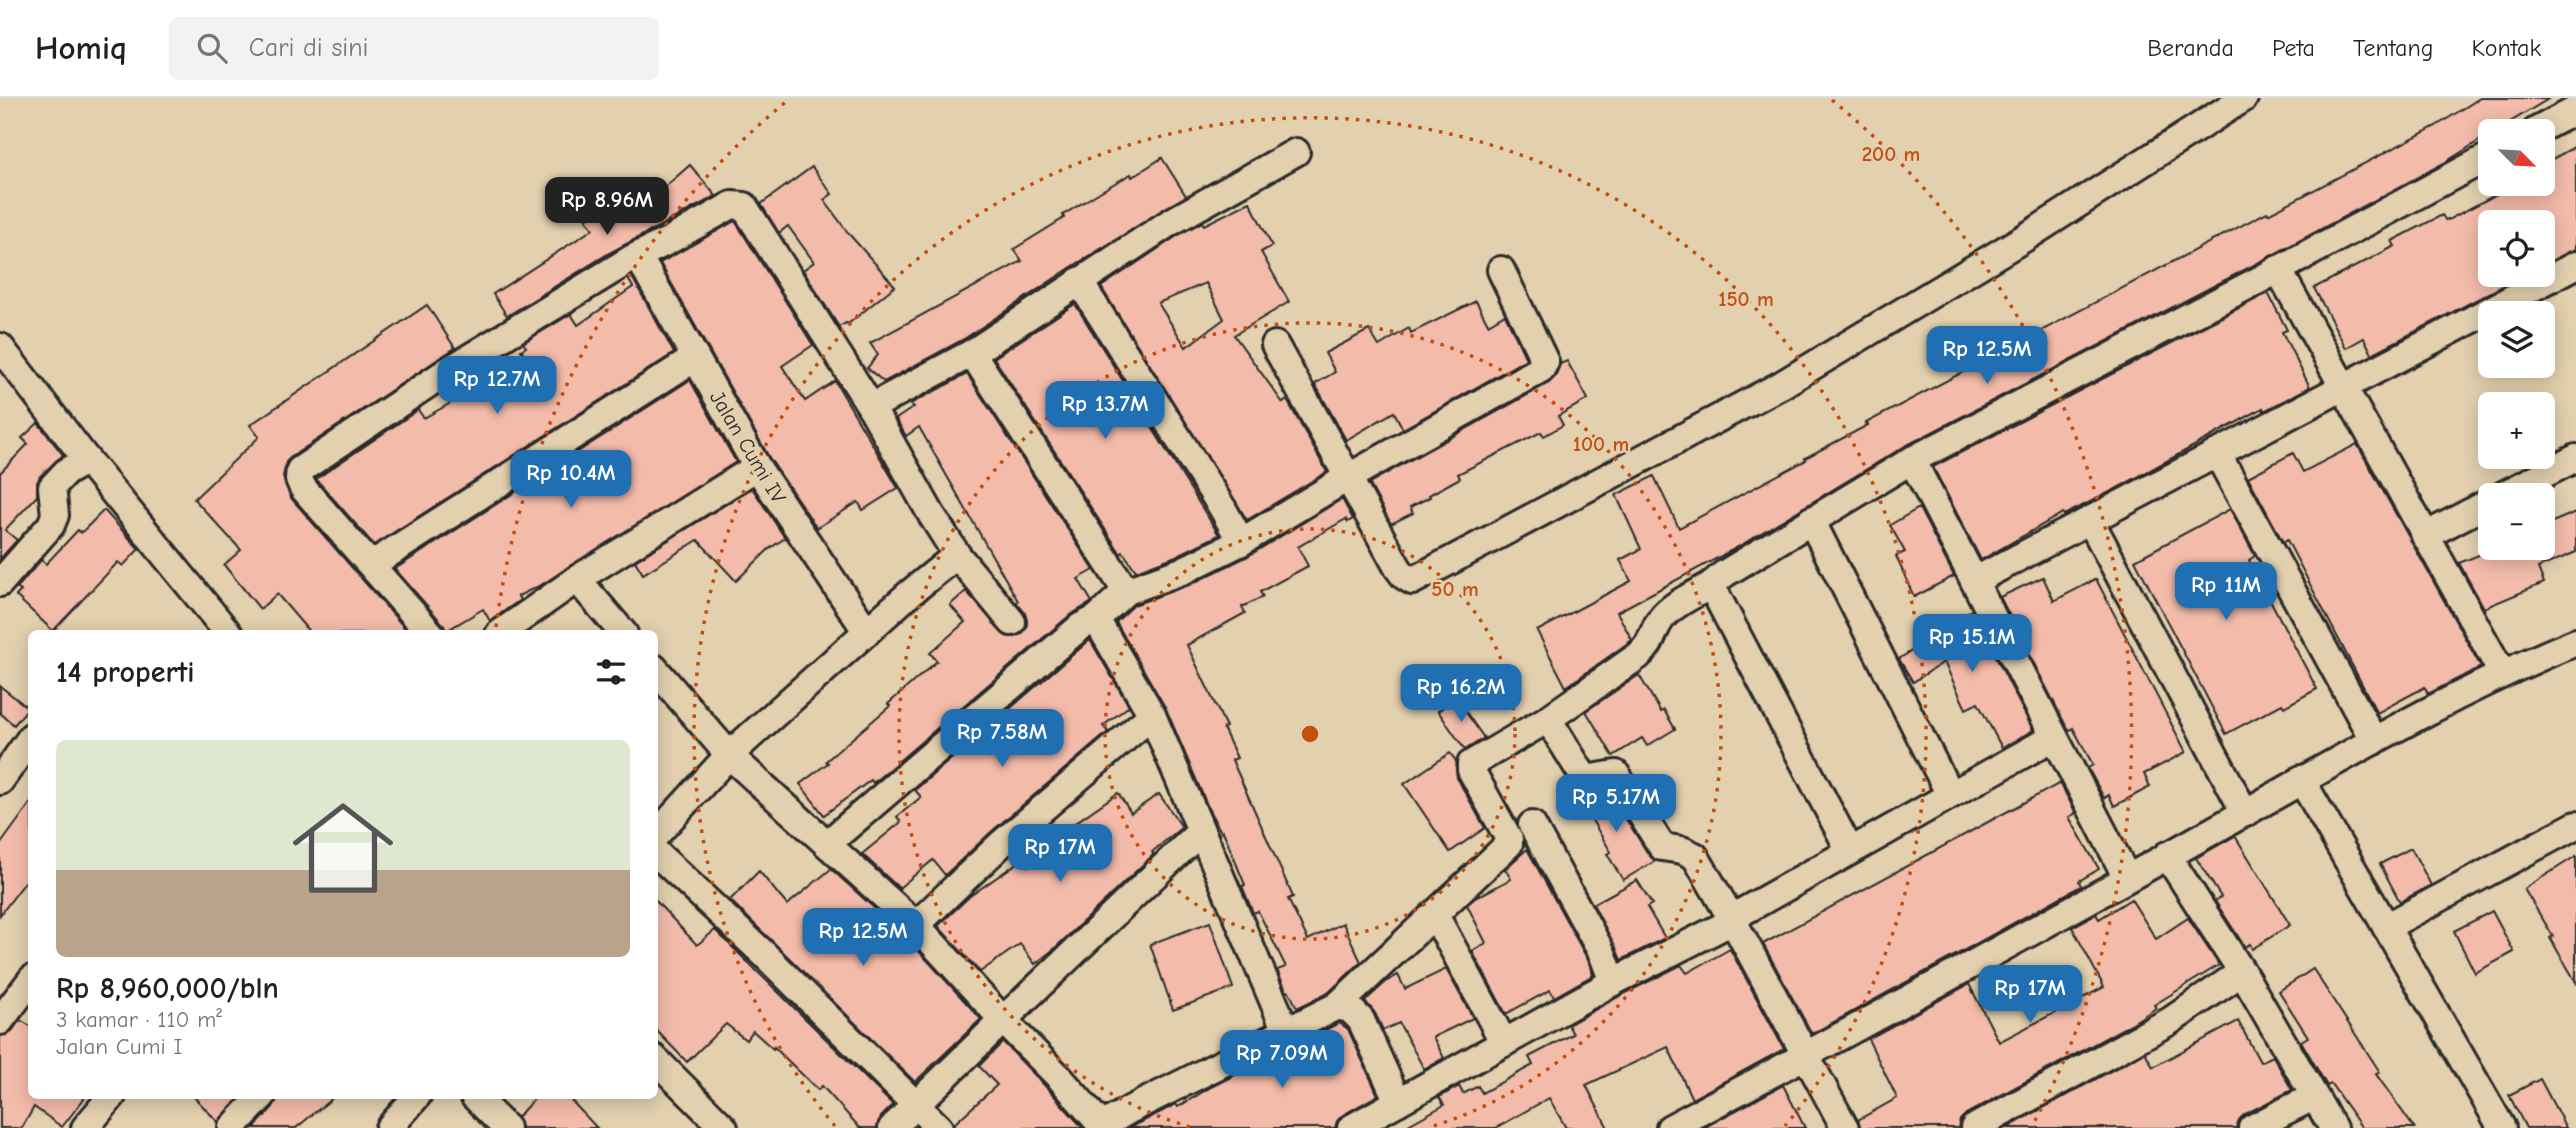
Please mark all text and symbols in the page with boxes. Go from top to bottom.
search box [169,17,659,80]
text: Homiq [35,29,127,67]
icon: search [193,29,231,67]
text: Cari di sini [249,33,368,63]
text: Beranda [2147,34,2234,62]
text: Peta [2272,34,2315,62]
text: Tentang [2353,34,2433,62]
text: Kontak [2471,34,2541,62]
north arrow [2478,119,2555,196]
map controls [2478,119,2555,560]
text: 200 m [1862,142,1920,166]
pin: Rp 8.96M [535,178,679,237]
text: Rp 8.96M [561,186,653,213]
button: locate [2478,210,2555,287]
text: 150 m [1718,287,1774,311]
button: layers [2478,301,2555,378]
pin: Rp 12.5M [1915,327,2059,386]
text: Rp 12.5M [1943,335,2032,362]
pin: Rp 12.7M [425,356,569,416]
text: Rp 12.7M [453,365,541,392]
pin: Rp 13.7M [1033,382,1177,441]
street label: Jalan Cumi IV [705,386,791,508]
text: Rp 13.7M [1061,390,1149,417]
button: + [2478,392,2555,469]
text: 100 m [1573,432,1629,456]
pin: Rp 10.4M [499,450,643,510]
text: Rp 10.4M [526,459,616,486]
button: − [2478,483,2555,560]
pin: Rp 11M [2169,562,2283,622]
text: Rp 11M [2191,571,2261,598]
text: 50 m [1431,577,1479,601]
pin: Rp 15.1M [1900,614,2044,674]
text: Rp 15.1M [1929,623,2015,650]
icon: filters [592,653,630,691]
text: 14 properti [56,655,195,690]
pin: Rp 16.2M [1389,664,1533,724]
text: Rp 16.2M [1417,673,1505,700]
pin: Rp 7.58M [930,710,1074,769]
text: Rp 7.58M [957,718,1047,745]
centre of rings [1298,722,1322,746]
pin: Rp 5.17M [1544,774,1688,834]
text: Rp 5.17M [1572,783,1660,810]
icon: home [280,785,406,911]
pin: Rp 17M [1003,824,1117,884]
text: Rp 17M [1024,833,1096,860]
pin: Rp 12.5M [791,908,935,968]
text: Rp 12.5M [819,917,908,944]
pin: Rp 17M [1973,965,2087,1025]
text: Rp 8,960,000/bln [56,971,279,1006]
text: Rp 17M [1994,974,2066,1001]
text: 3 kamar · 110 m² [56,1006,222,1033]
pin: Rp 7.09M [1210,1030,1354,1090]
text: Jalan Cumi I [56,1033,183,1060]
text: Rp 7.09M [1236,1039,1328,1066]

